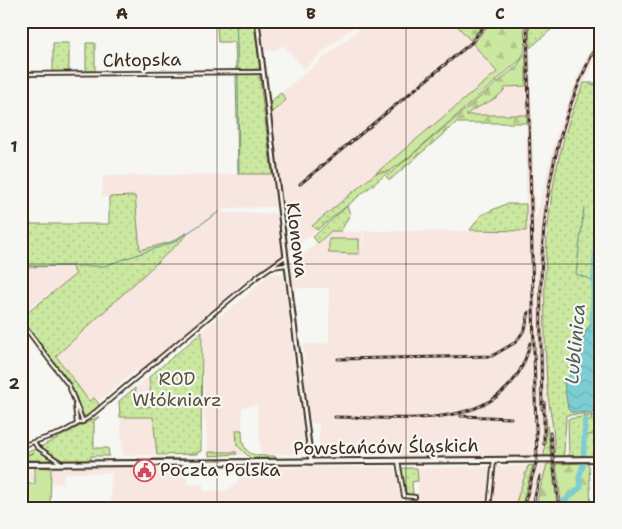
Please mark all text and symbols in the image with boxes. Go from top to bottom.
text: A [116,3,128,24]
text: B [306,3,316,24]
text: C [495,3,505,24]
street label: Chłopska [102,47,182,73]
text: 1 [10,136,18,157]
street label: Klonowa [280,201,314,279]
water label: Lublinica [559,303,591,385]
park label: ROD Włókniarz [132,367,222,412]
text: 2 [8,373,20,394]
street label: Powstańców Śląskich [293,433,479,461]
public building icon: Poczta Polska [132,458,156,482]
place label: Poczta Polska [160,458,280,482]

